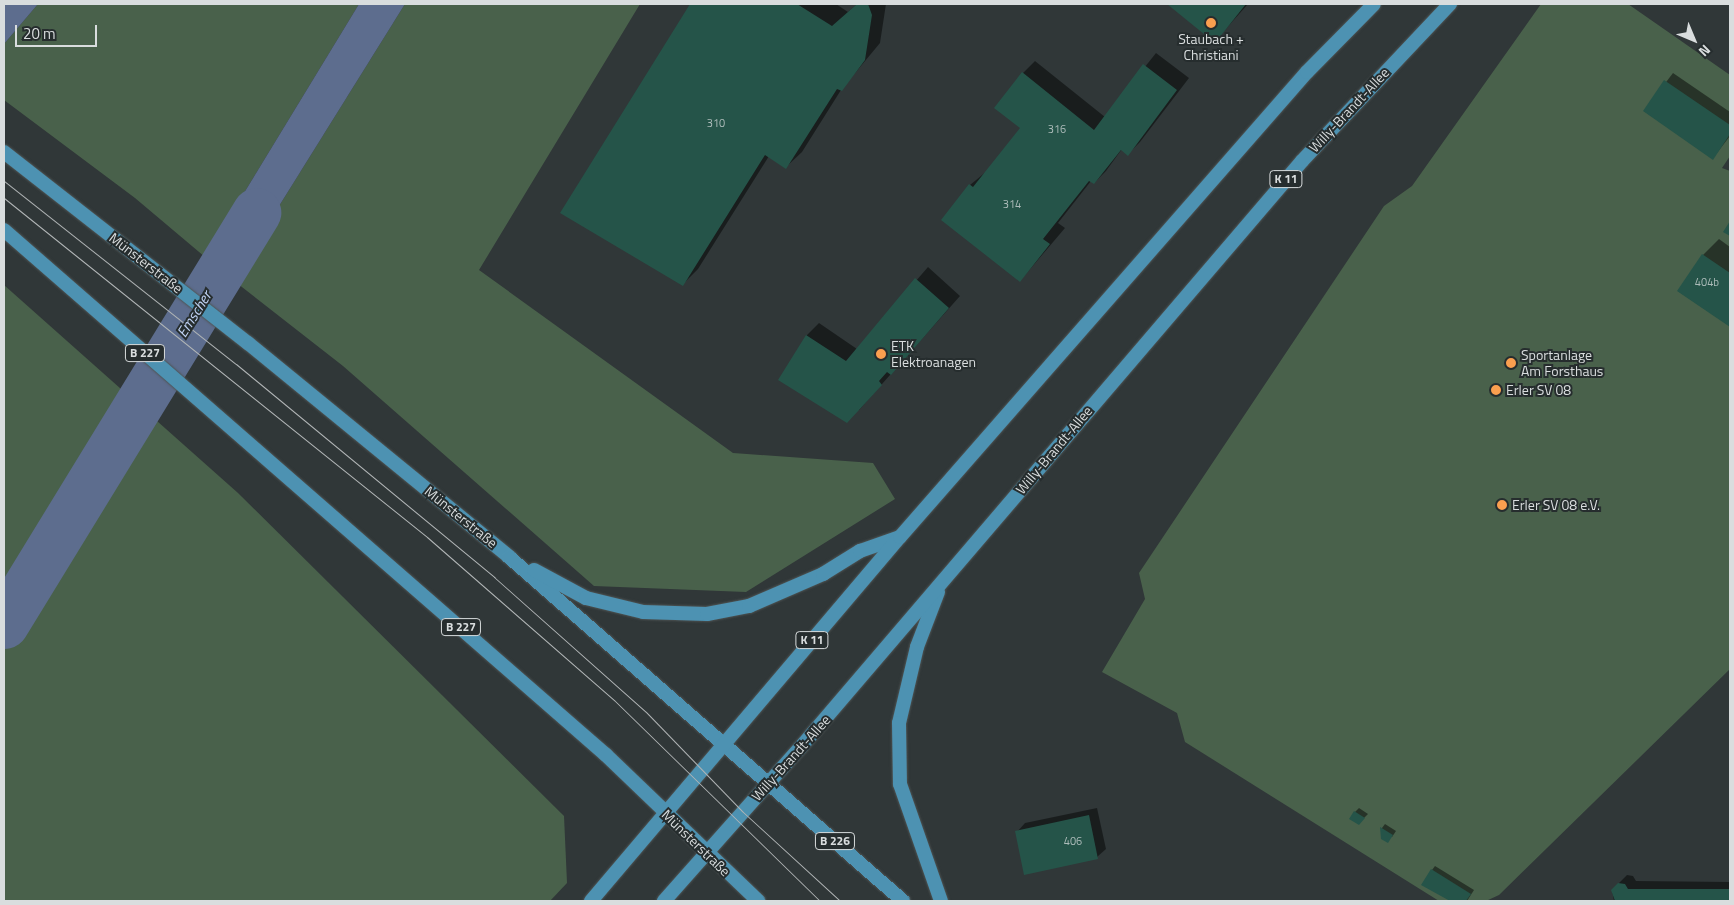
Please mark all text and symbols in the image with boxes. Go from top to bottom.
scale bar [18,15,100,47]
north arrow [1669,15,1719,65]
marker: Staubach + Christiani [1205,17,1217,29]
text: 20 m [23,22,56,45]
place label: Staubach + Christiani [1178,31,1244,64]
text: N [1694,40,1716,62]
street label: Willy-Brandt-Allee [1305,64,1393,156]
house number: 310 [707,116,725,130]
house number: 316 [1048,122,1066,136]
road number: K 11 [1268,170,1304,188]
house number: 314 [1003,197,1021,211]
street label: Münsterstraße [106,229,186,297]
house number: 404b [1695,275,1719,289]
water label: Emscher [173,288,215,340]
place label: ETK Elektroanagen [891,338,976,371]
road number: B 227 [124,343,166,362]
place label: Sportanlage Am Forsthaus [1521,347,1603,380]
marker: ETK Elektroanagen [875,348,887,360]
marker: Sportanlage Am Forsthaus [1505,357,1517,369]
place label: Erler SV 08 [1506,382,1571,398]
marker: Erler SV 08 [1490,384,1502,396]
street label: Willy-Brandt-Allee [1012,403,1096,497]
street label: Münsterstraße [421,483,501,551]
place label: Erler SV 08 e.V. [1512,497,1600,513]
marker: Erler SV 08 e.V. [1496,499,1508,511]
road number: B 227 [440,618,482,636]
road number: K 11 [794,630,830,650]
street label: Willy-Brandt-Allee [748,712,834,804]
street label: Münsterstraße [658,806,734,880]
road number: B 226 [814,831,856,850]
house number: 406 [1064,834,1082,848]

